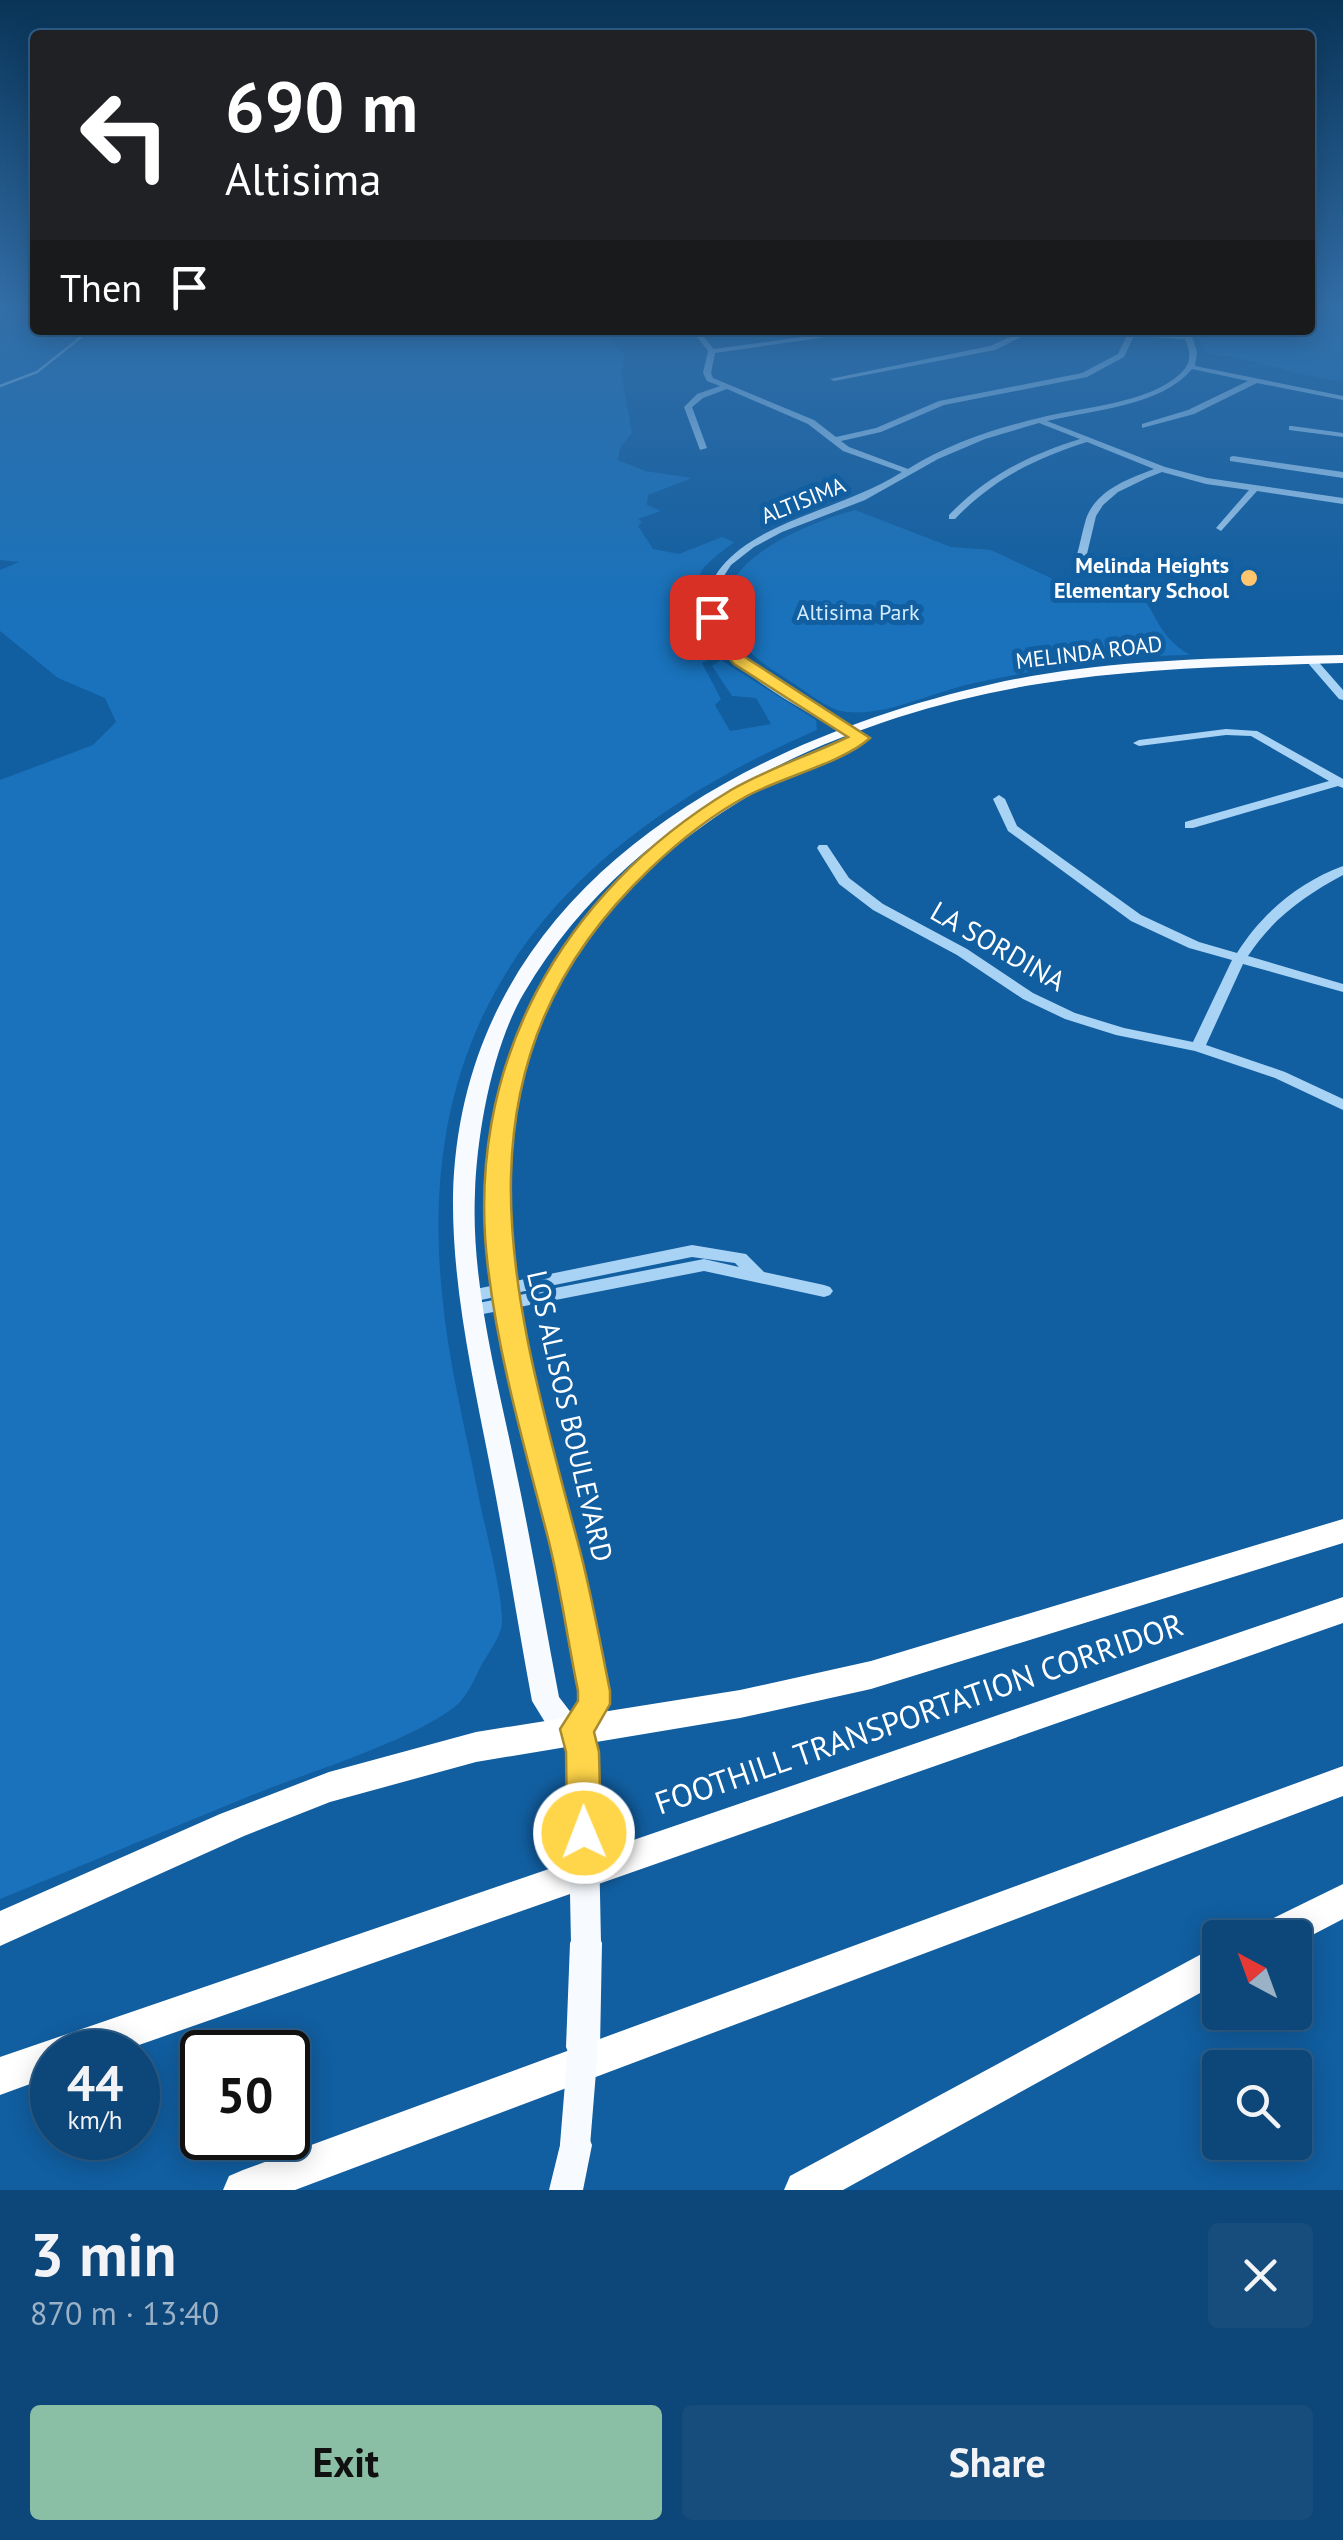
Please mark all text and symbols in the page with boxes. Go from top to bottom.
text: 690 m [225,61,418,151]
icon: left [60,70,190,200]
text: Altisima [225,149,382,207]
icon: arrive [162,260,217,315]
text: Then [60,263,142,312]
street label: ALTISIMA [757,470,849,530]
place label: Melinda Heights Elementary School [1054,551,1230,604]
marker: Melinda Heights Elementary School [1238,567,1260,589]
pin [670,575,755,660]
icon: arrive [685,590,740,645]
park label: Altisima Park [797,598,920,626]
street label: MELINDA ROAD [1014,629,1164,675]
street label: LA SORDINA [924,892,1073,999]
street label: LOS ALISOS BOULEVARD [519,1267,622,1565]
street label: FOOTHILL TRANSPORTATION CORRIDOR [649,1603,1188,1823]
position arrow [532,1781,636,1885]
north arrow [1202,1920,1312,2030]
map controls [1202,1920,1312,2160]
speed limit sign: 50 [180,2030,310,2160]
text: 44 [67,2050,123,2115]
button: search [1202,2050,1312,2160]
text: km/h [68,2104,122,2136]
text: 3 min [30,2215,176,2293]
button: close [1208,2223,1313,2328]
text: 870 m · 13:40 [30,2292,219,2334]
button: Exit [30,2405,662,2520]
button: Share [682,2405,1313,2520]

